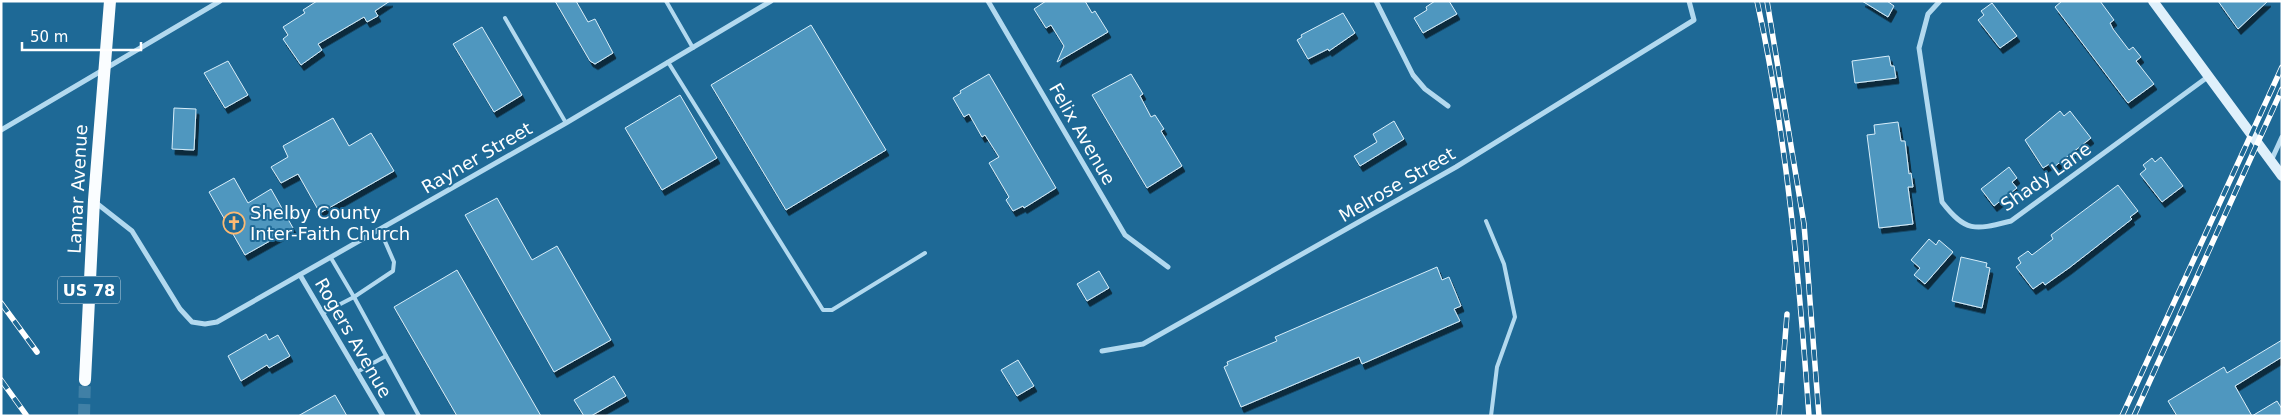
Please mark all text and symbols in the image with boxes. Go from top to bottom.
scale bar [22,20,141,52]
text: 50 m [30,28,68,46]
street label: Felix Avenue [1045,79,1120,188]
street label: Rayner Street [418,117,536,198]
street label: Lamar Avenue [64,124,91,254]
street label: Shady Lane [1997,138,2095,215]
street label: Melrose Street [1335,143,1459,226]
place label: Shelby County Inter-Faith Church [250,202,410,244]
church icon: Shelby County Inter-Faith Church [222,211,246,235]
street label: Rogers Avenue [311,274,396,401]
road number: US 78 [58,276,120,304]

